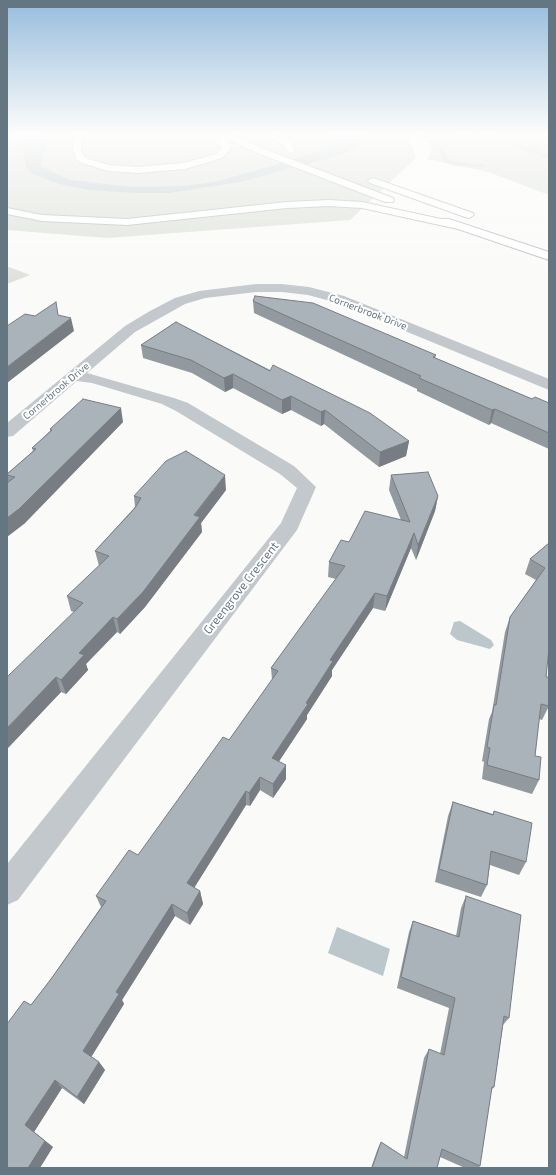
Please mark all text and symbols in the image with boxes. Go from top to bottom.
street label: Cornerbrook Drive [327,292,409,332]
street label: Cornerbrook Drive [21,360,91,422]
street label: Greengrove Crescent [200,539,282,637]

